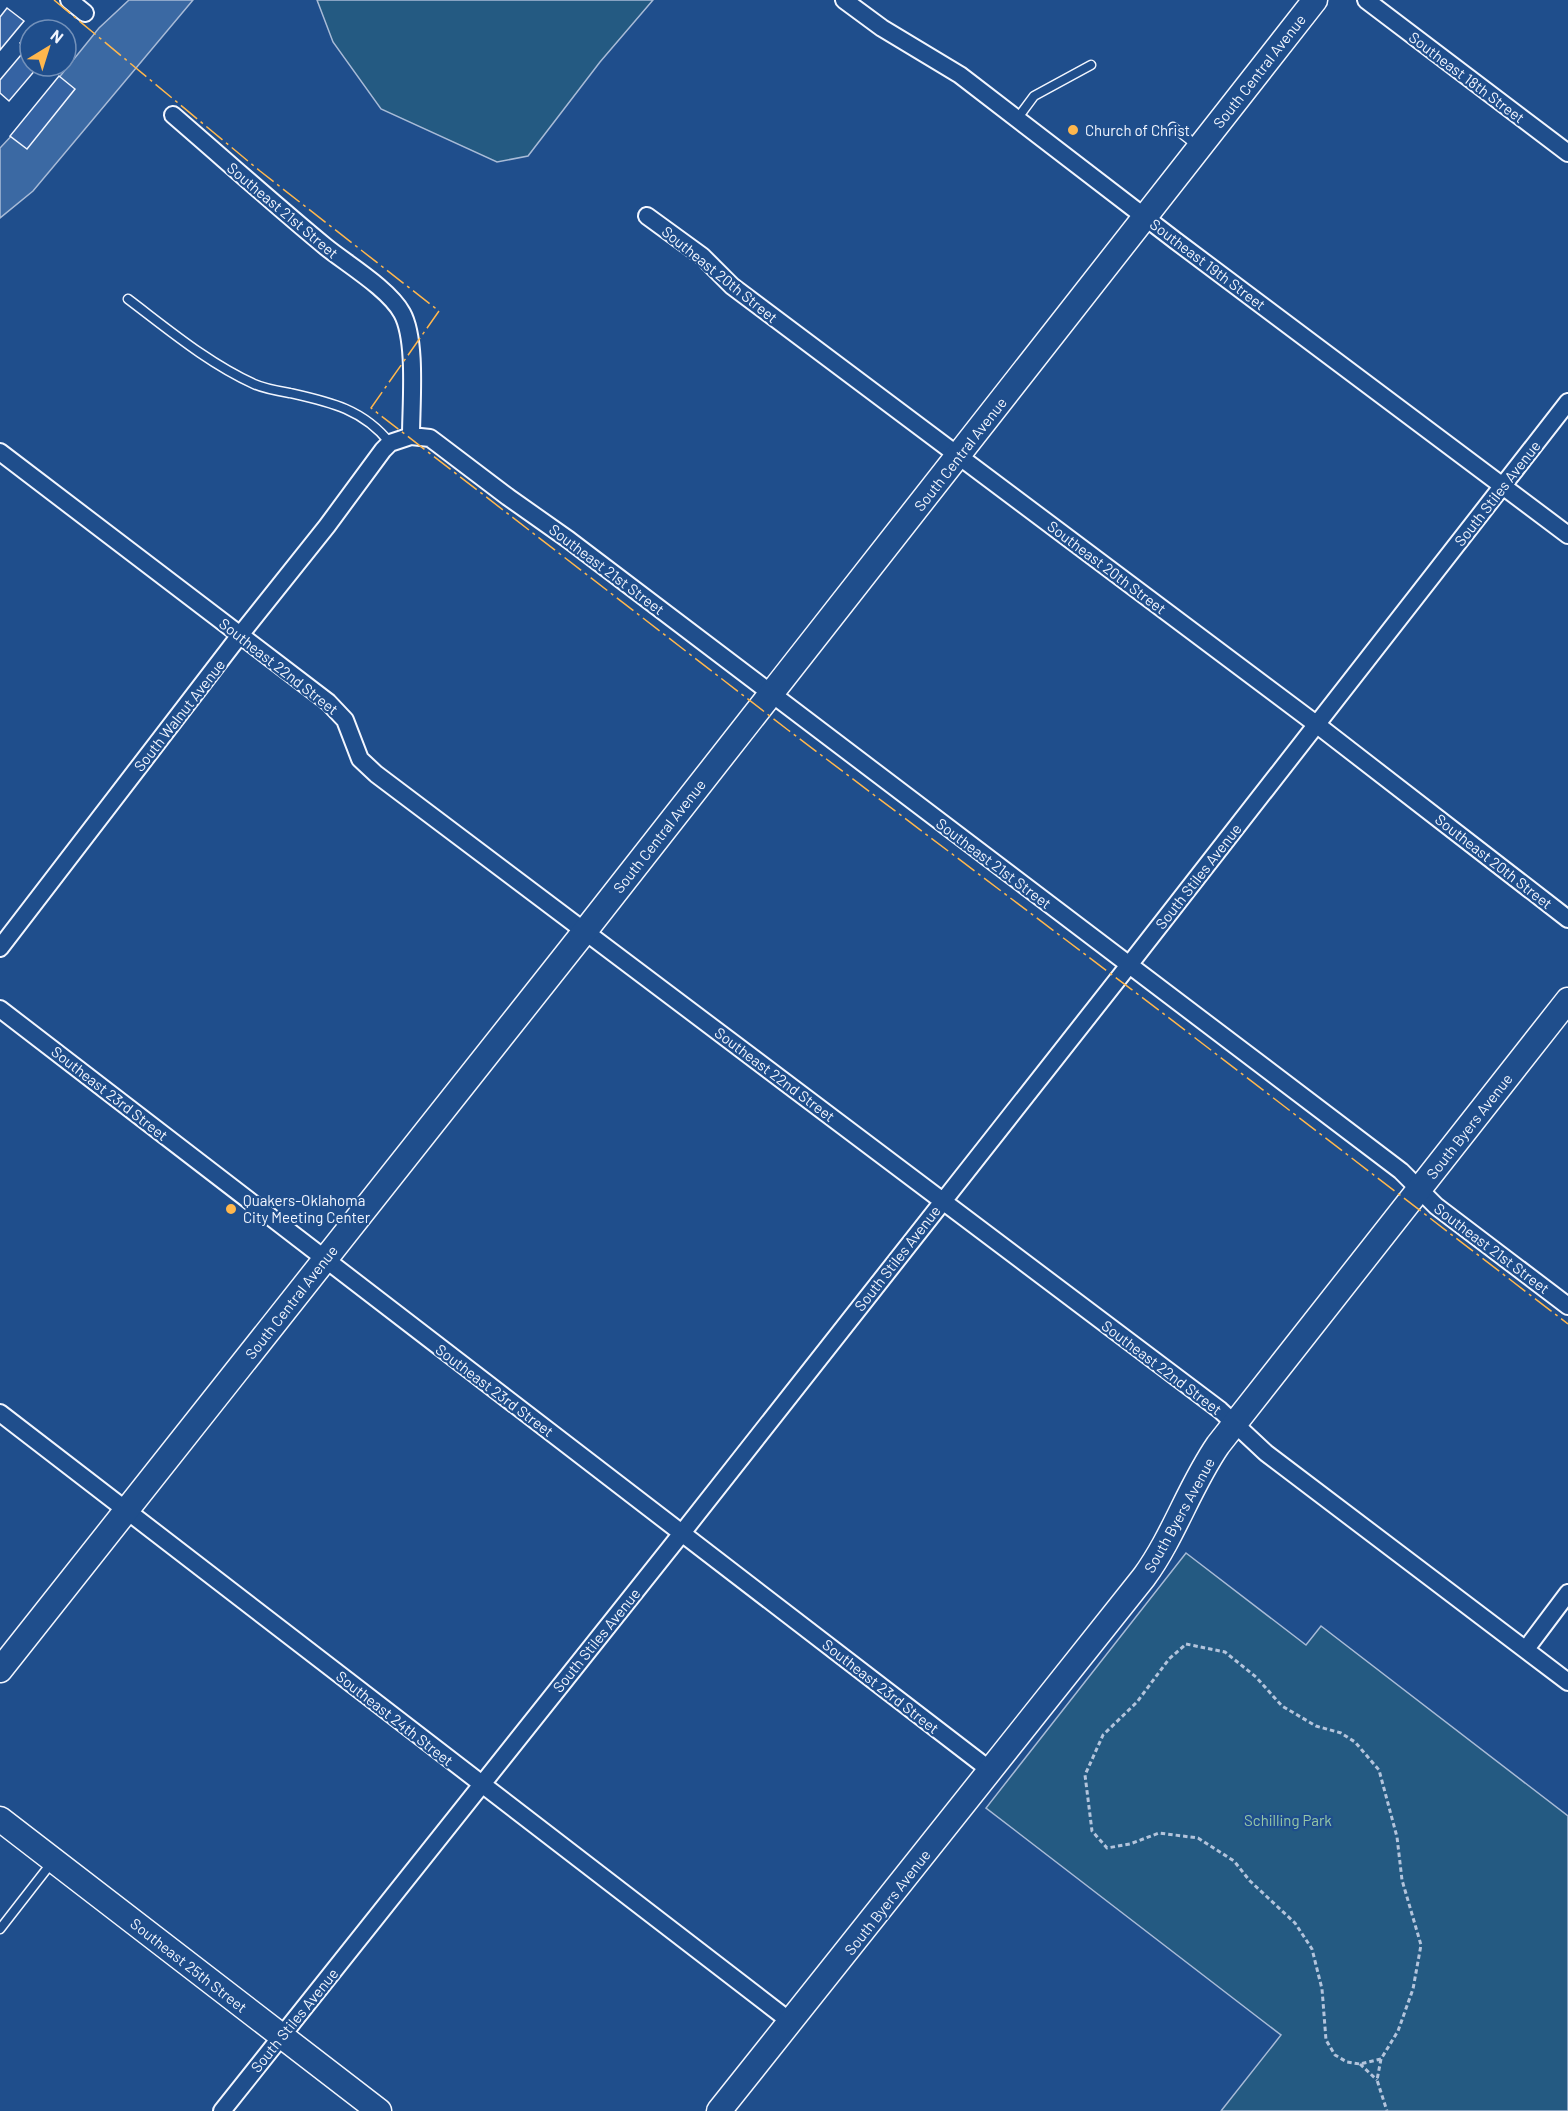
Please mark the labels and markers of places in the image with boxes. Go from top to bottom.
place label: Church of Christ [1085,121,1190,139]
marker: Church of Christ [1066,123,1080,137]
place label: Quakers-Oklahoma City Meeting Center [243,1191,371,1226]
marker: Quakers-Oklahoma City Meeting Center [224,1202,238,1216]

